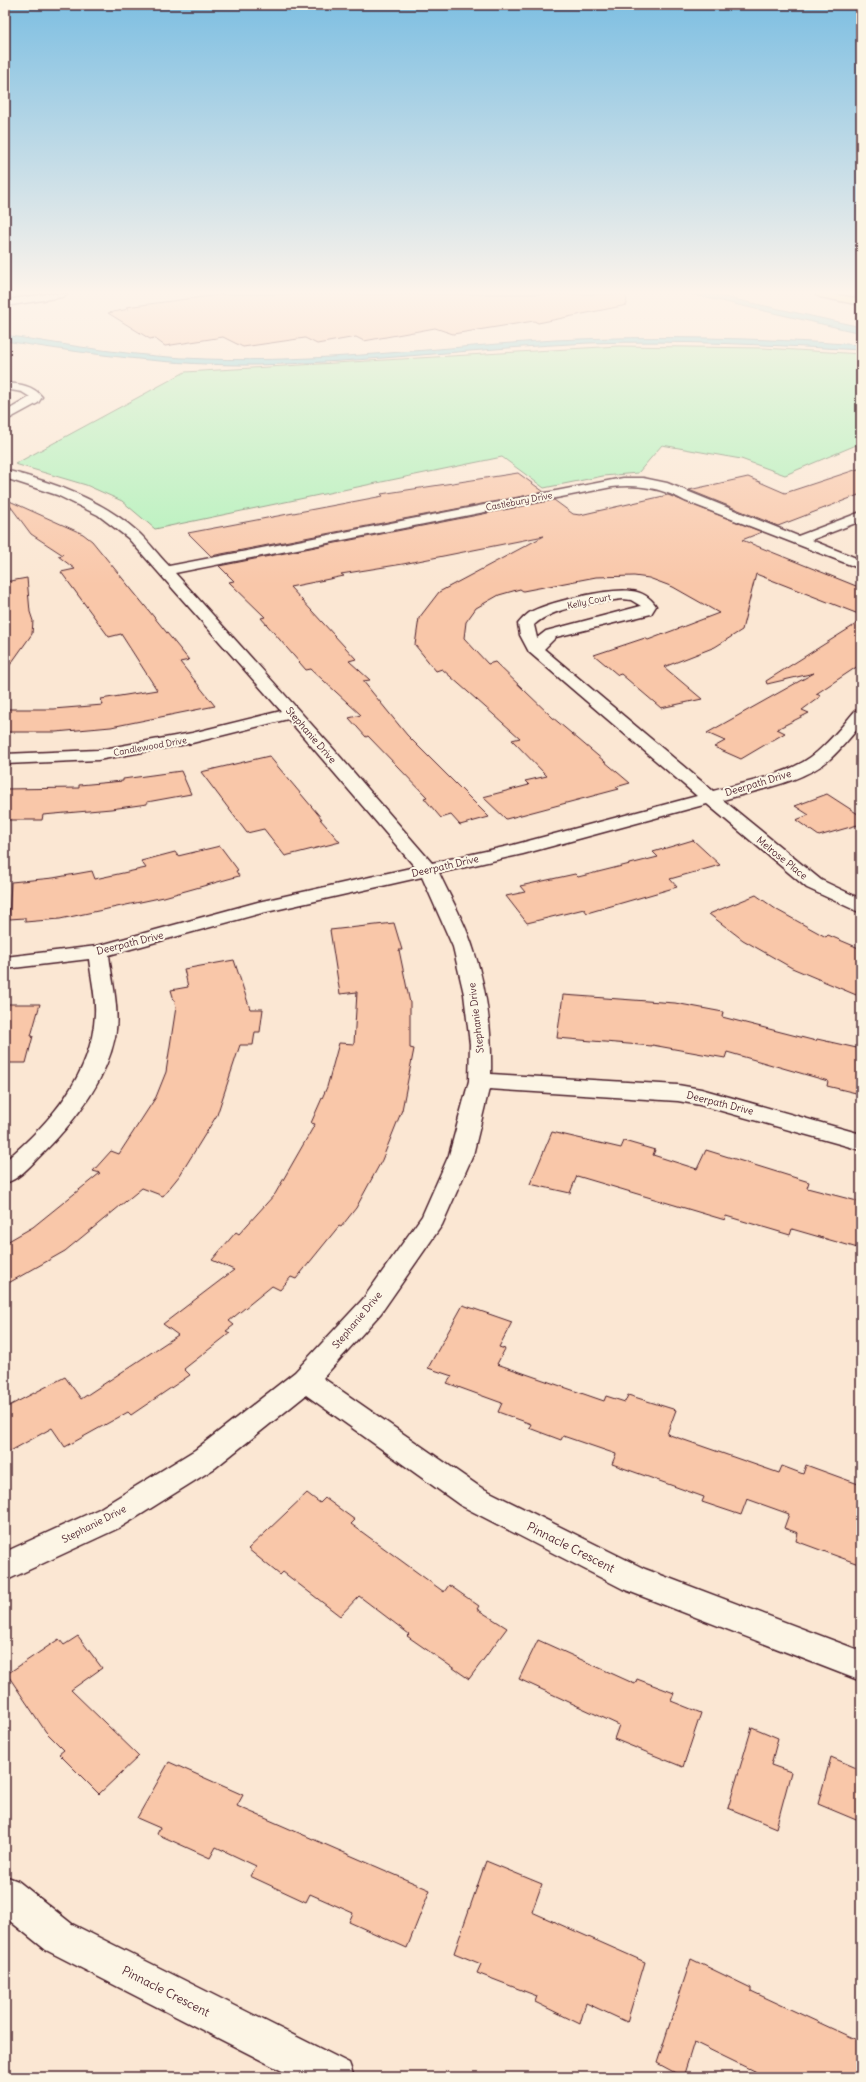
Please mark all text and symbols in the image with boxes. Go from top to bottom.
street label: Castlebury Drive [485,489,553,513]
street label: Kelly Court [566,591,612,611]
street label: Stephanie Drive [283,704,339,766]
street label: Candlewood Drive [112,734,188,758]
street label: Deerpath Drive [723,767,793,799]
street label: Melrose Place [754,833,810,883]
street label: Deerpath Drive [410,852,480,880]
street label: Deerpath Drive [95,928,165,958]
street label: Stephanie Drive [465,982,487,1054]
street label: Deerpath Drive [685,1088,755,1118]
street label: Stephanie Drive [329,1289,385,1351]
street label: Stephanie Drive [60,1502,128,1546]
street label: Pinnacle Crescent [525,1518,617,1576]
street label: Pinnacle Crescent [120,1962,212,2020]

